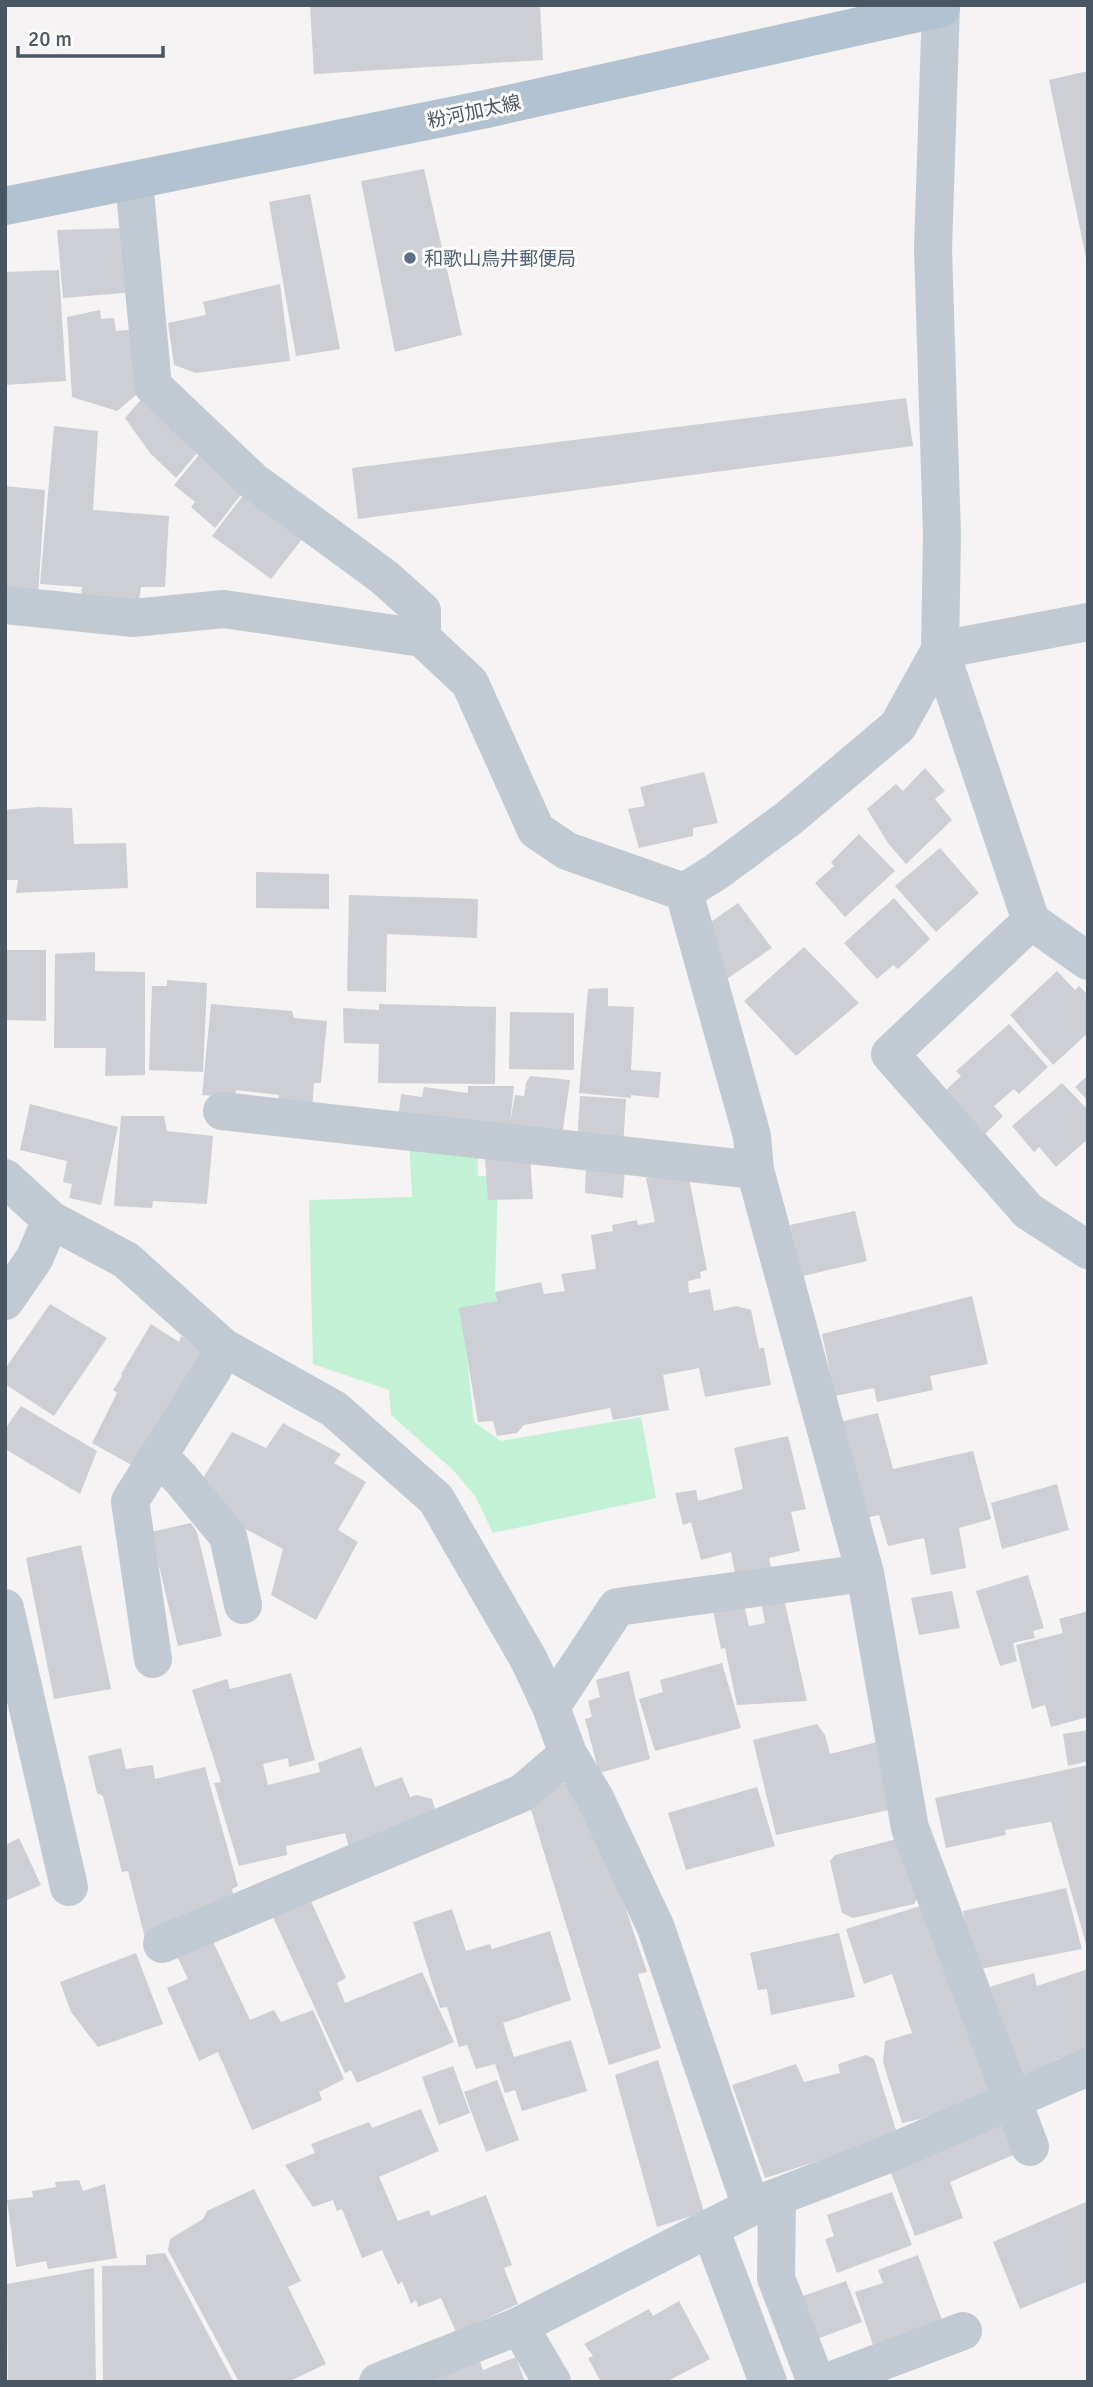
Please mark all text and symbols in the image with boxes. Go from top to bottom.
scale bar [18,14,163,58]
text: 20 m [28,26,72,52]
street label: 粉河加太線 [425,90,523,134]
place label: 和歌山鳥井郵便局 [424,247,576,271]
marker: 和歌山鳥井郵便局 [402,250,418,266]

